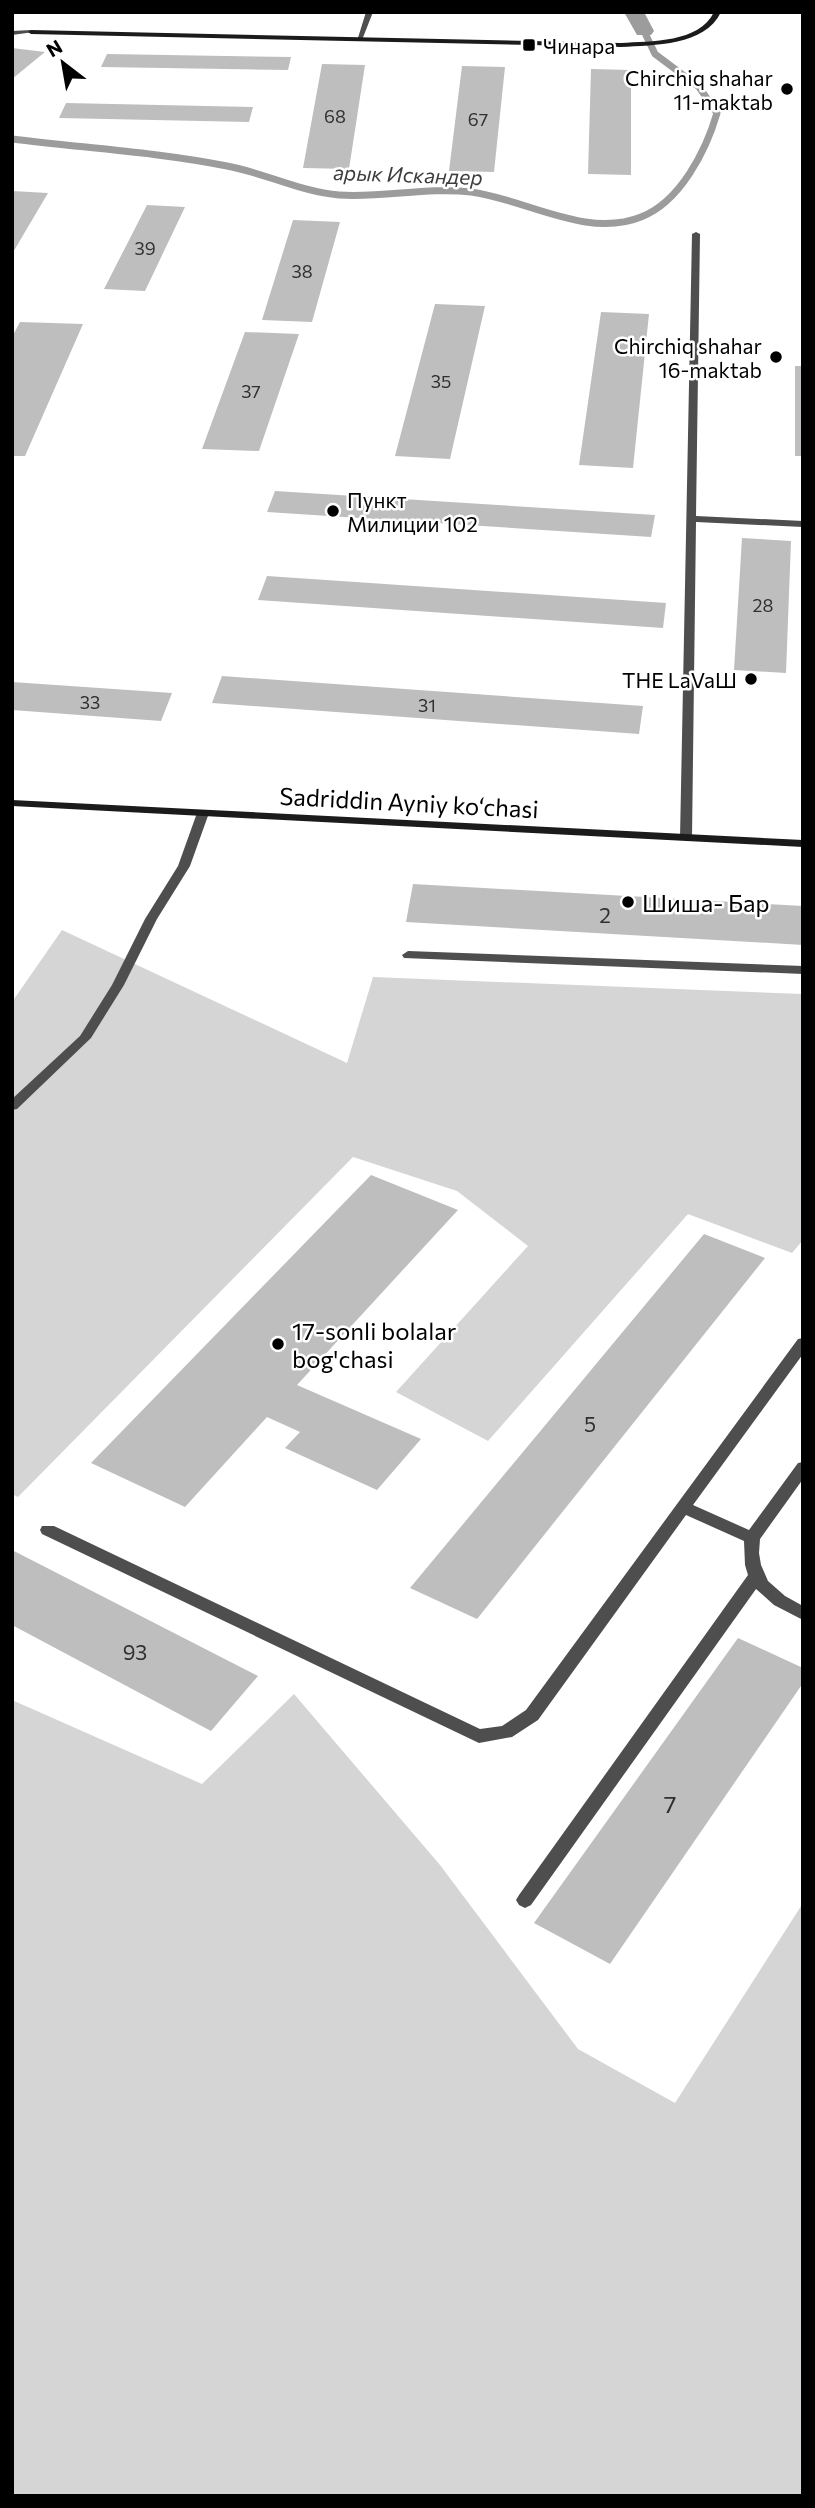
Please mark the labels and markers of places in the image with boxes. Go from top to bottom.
place label: Чинара [543,33,615,58]
marker: Чинара [521,37,537,53]
place label: Chirchiq shahar 11-maktab [625,65,773,114]
marker: Chirchiq shahar 11-maktab [779,81,795,97]
place label: Chirchiq shahar 16-maktab [614,333,762,382]
marker: Chirchiq shahar 16-maktab [768,349,784,365]
place label: Пункт Милиции 102 [347,487,478,536]
marker: Пункт Милиции 102 [325,503,341,519]
place label: THE LaVaШ [622,667,737,692]
marker: THE LaVaШ [743,671,759,687]
place label: Шиша- Бар [642,888,769,917]
marker: Шиша- Бар [620,894,636,910]
place label: 17-sonli bolalar bog'chasi [292,1316,457,1373]
marker: 17-sonli bolalar bog'chasi [270,1336,286,1352]

